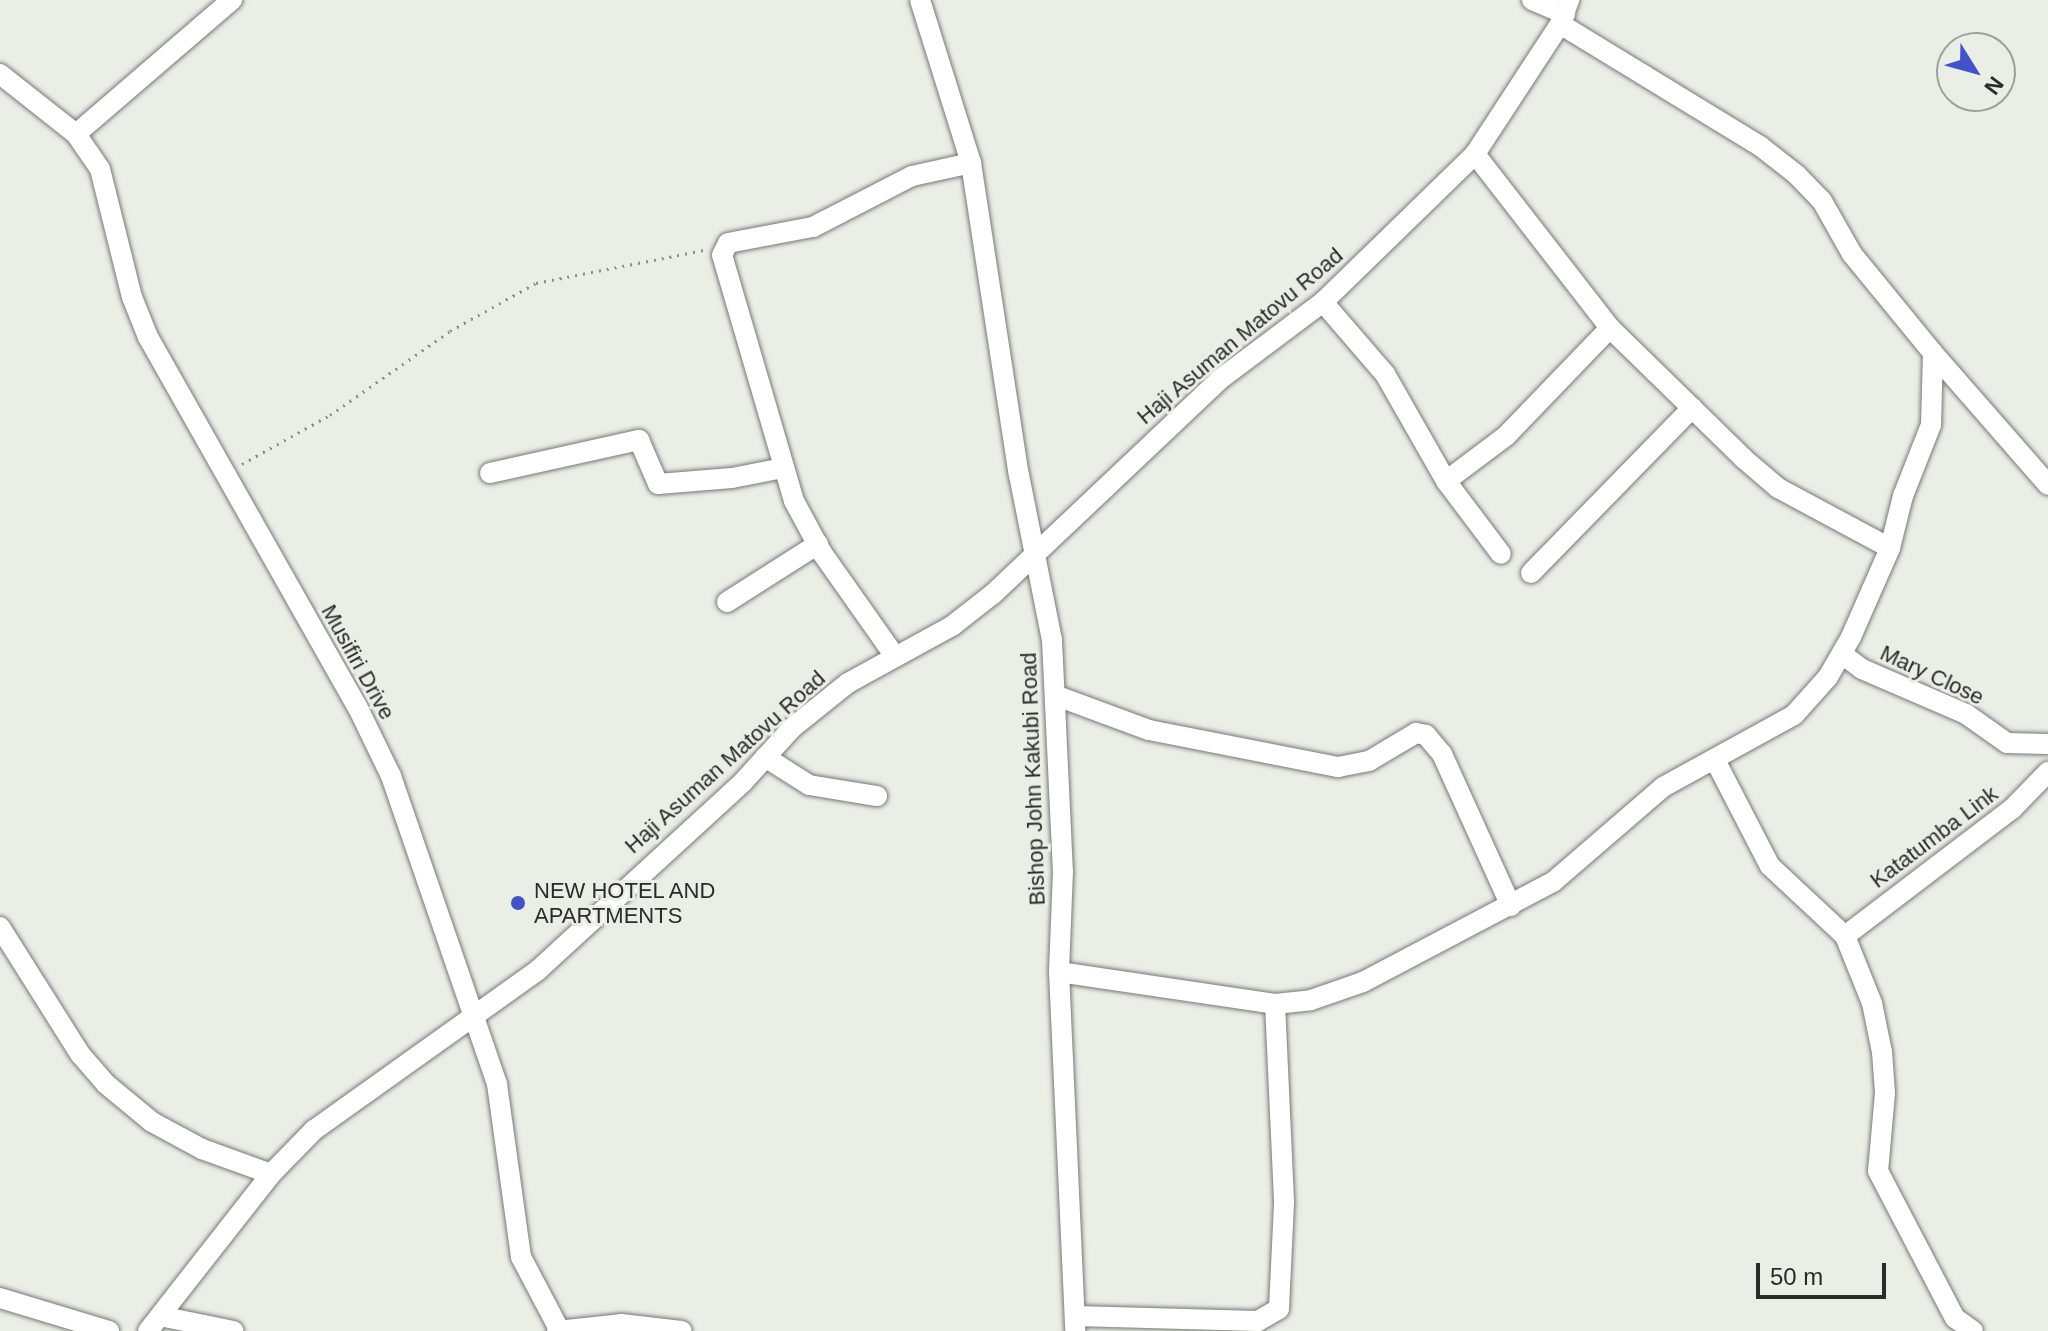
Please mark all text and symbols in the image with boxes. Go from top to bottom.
north arrow [1936,32,2016,112]
text: N [1979,72,2009,99]
street label: Haji Asuman Matovu Road [1131,242,1349,430]
street label: Musifiri Drive [316,600,400,724]
street label: Mary Close [1876,640,1988,710]
street label: Bishop John Kakubi Road [1015,652,1051,906]
street label: Haji Asuman Matovu Road [619,665,831,859]
street label: Katatumba Link [1865,780,2003,894]
place label: NEW HOTEL AND APARTMENTS [534,877,717,928]
marker: NEW HOTEL AND APARTMENTS [509,894,527,912]
scale bar [1760,1247,1890,1297]
text: 50 m [1770,1263,1823,1290]

